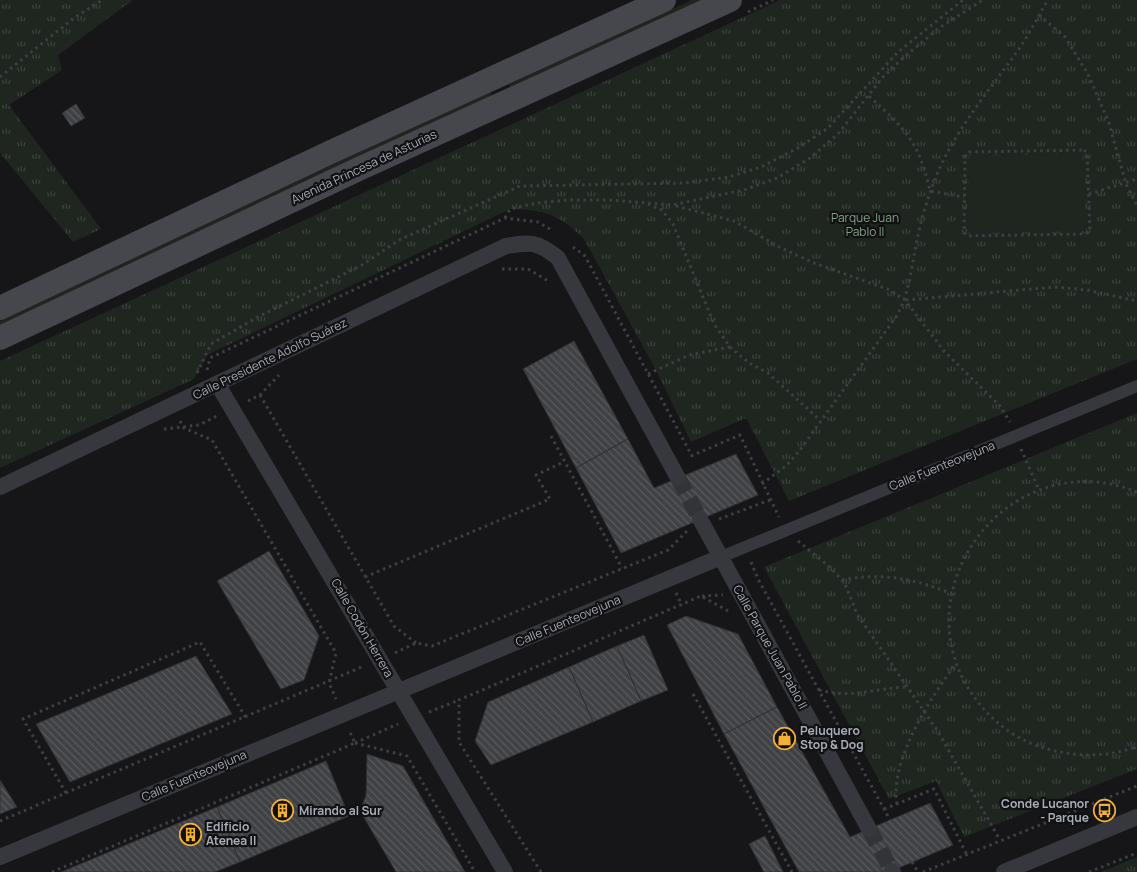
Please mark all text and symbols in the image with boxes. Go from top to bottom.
street label: Avenida Princesa de Asturias [288,125,439,208]
park label: Parque Juan Pablo II [831,209,899,240]
street label: Calle Presidente Adolfo Suárez [190,314,350,403]
street label: Calle Fuenteovejuna [886,437,997,495]
street label: Calle Codón Herrera [327,575,398,680]
street label: Calle Parque Juan Pablo II [729,582,812,712]
street label: Calle Fuenteovejuna [513,591,623,650]
place label: Peluquero Stop & Dog [800,722,864,753]
shop icon: Peluquero Stop & Dog [772,726,796,750]
street label: Calle Fuenteovejuna [139,746,249,805]
place label: Conde Lucanor - Parque [1001,795,1089,826]
building icon: Mirando al Sur [271,799,295,823]
bus stop icon: Conde Lucanor - Parque [1093,799,1117,823]
place label: Mirando al Sur [299,802,382,819]
place label: Edificio Atenea II [206,818,256,849]
building icon: Edificio Atenea II [178,822,202,846]

